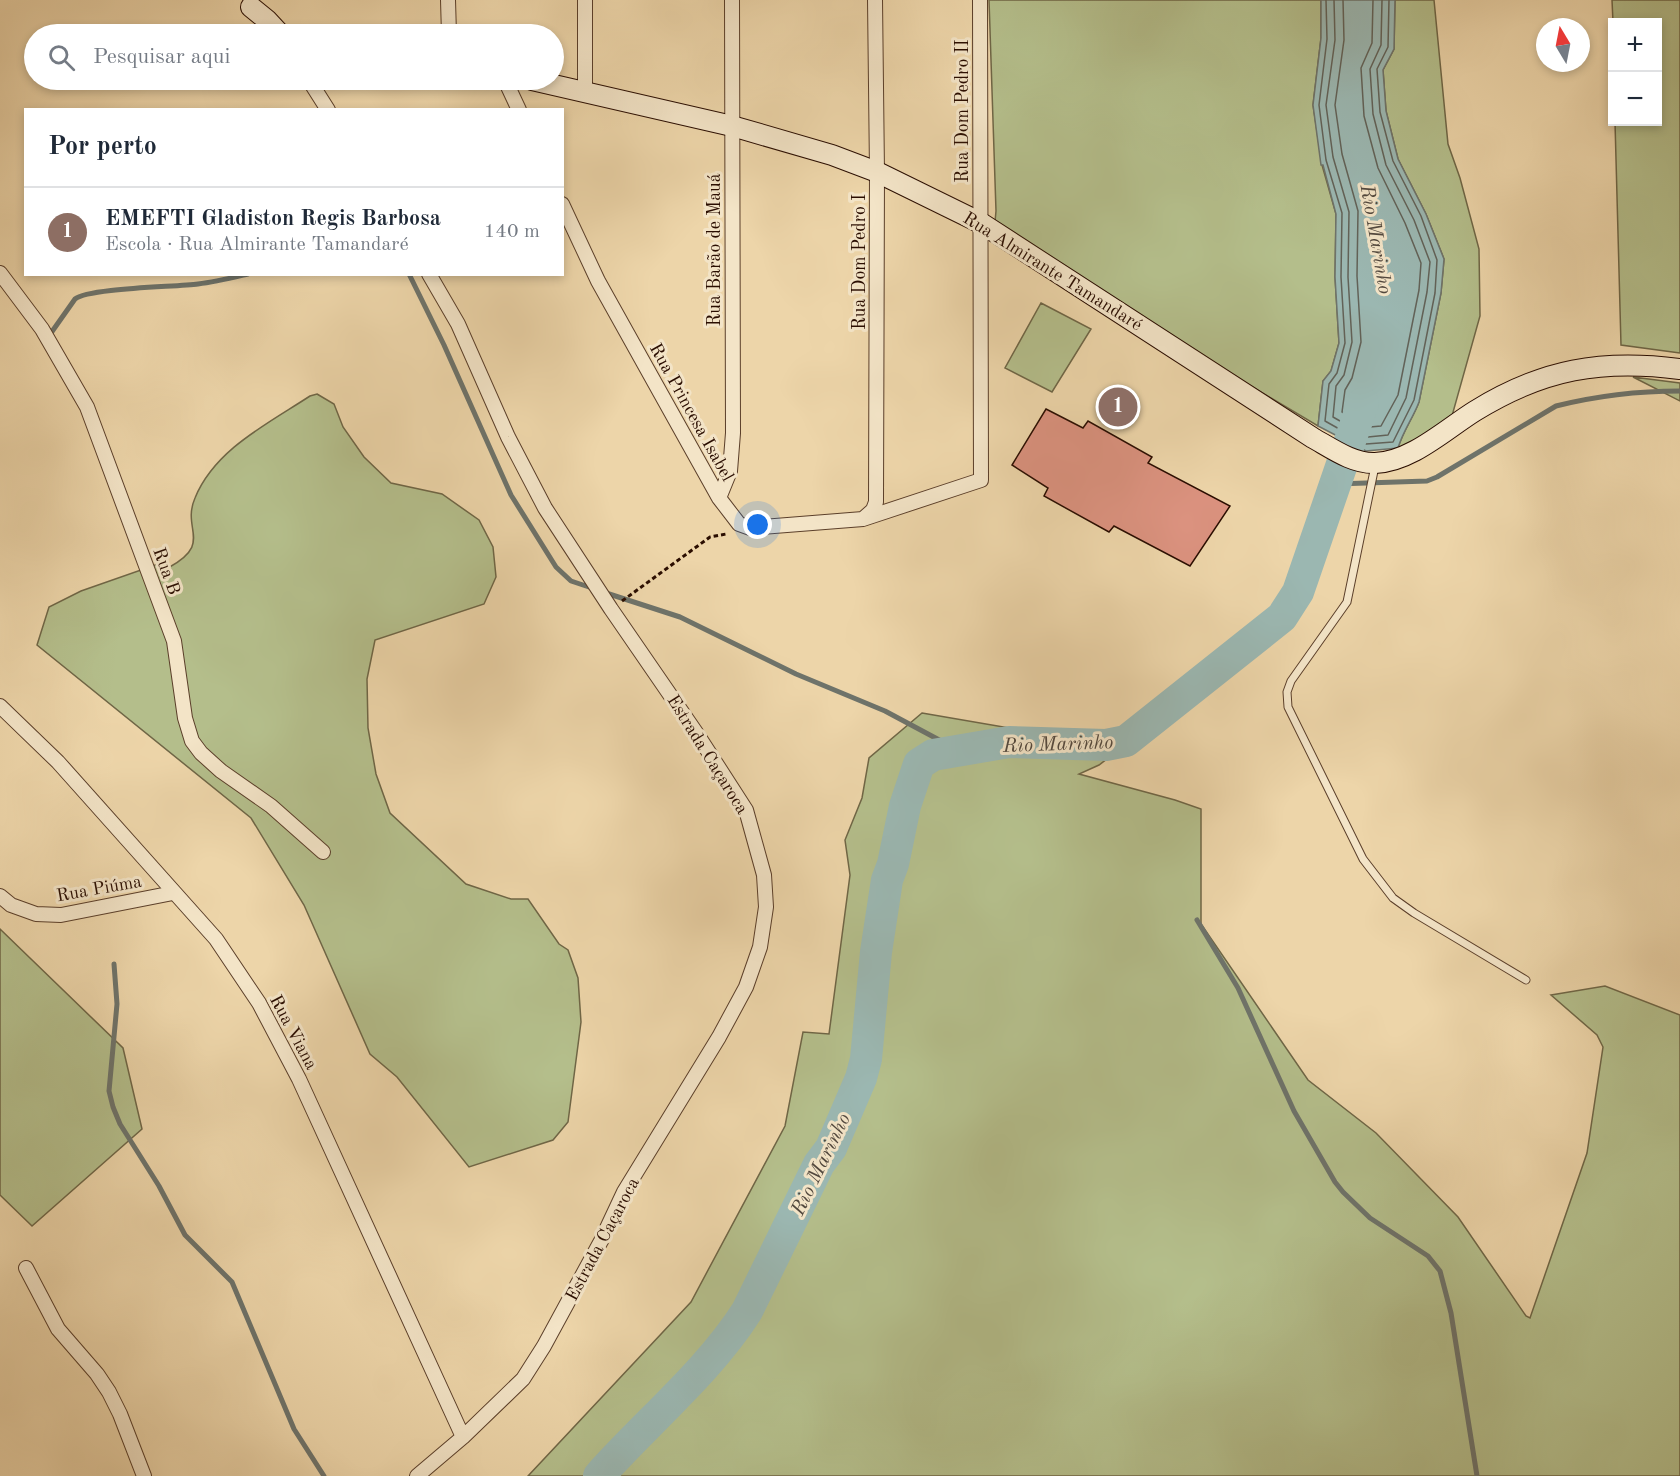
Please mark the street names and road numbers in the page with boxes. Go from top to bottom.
street label: Rua Dom Pedro II [954,39,972,183]
street label: Rua Barão de Mauá [706,173,724,327]
street label: Rua Dom Pedro I [851,194,869,330]
street label: Rua Almirante Tamandaré [960,209,1145,334]
street label: Rua Princesa Isabel [646,340,737,485]
street label: Rua B [149,545,183,597]
street label: Estrada Caçaroca [663,692,751,817]
street label: Rua Piúma [55,873,143,905]
street label: Rua Viana [266,992,320,1073]
street label: Estrada Caçaroca [563,1175,643,1304]

